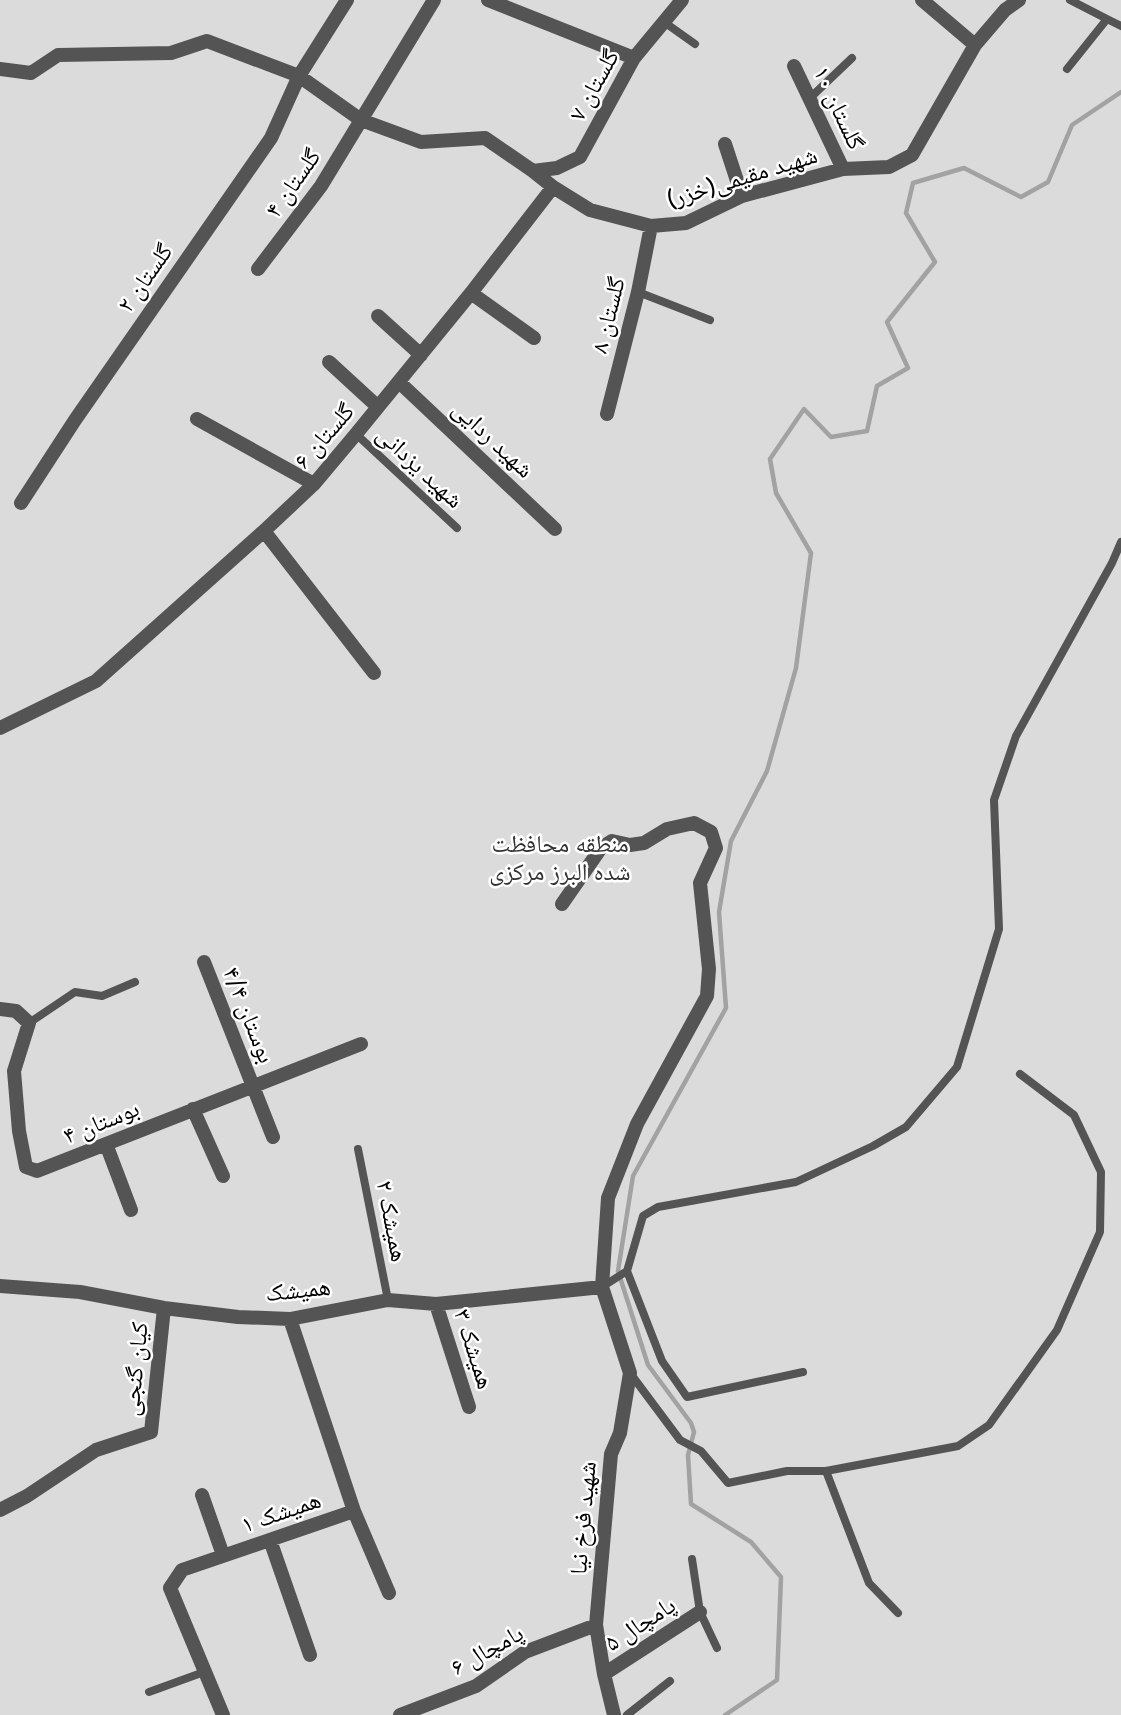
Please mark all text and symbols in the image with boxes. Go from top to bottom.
street label: گلستان ۷ [563,44,626,126]
street label: گلستان ۱۰ [807,62,870,154]
street label: شهید مقیمی(‌خزر) [663,141,821,214]
street label: گلستان ۴ [259,143,328,223]
street label: گلستان ۲ [111,238,180,318]
street label: گلستان ۸ [585,274,632,356]
street label: شهید ردایی [446,394,539,484]
street label: گلستان ۶ [288,398,361,475]
street label: شهید یزدانی [370,420,469,515]
park label: منطقه محافظت شده البرز مرکزی [489,830,631,887]
street label: بوستان ۴/۴ [216,963,281,1067]
street label: بوستان ۴ [59,1094,143,1151]
street label: همیشک ۲ [369,1178,414,1264]
street label: همیشک [264,1273,332,1308]
street label: همیشک ۳ [447,1306,500,1393]
street label: کیان گنجی [116,1321,155,1418]
street label: شهید فرخ نیا [564,1460,603,1576]
street label: همیشک ۱ [238,1485,325,1540]
street label: پامچال ۵ [599,1591,681,1658]
street label: پامچال ۶ [446,1619,529,1682]

